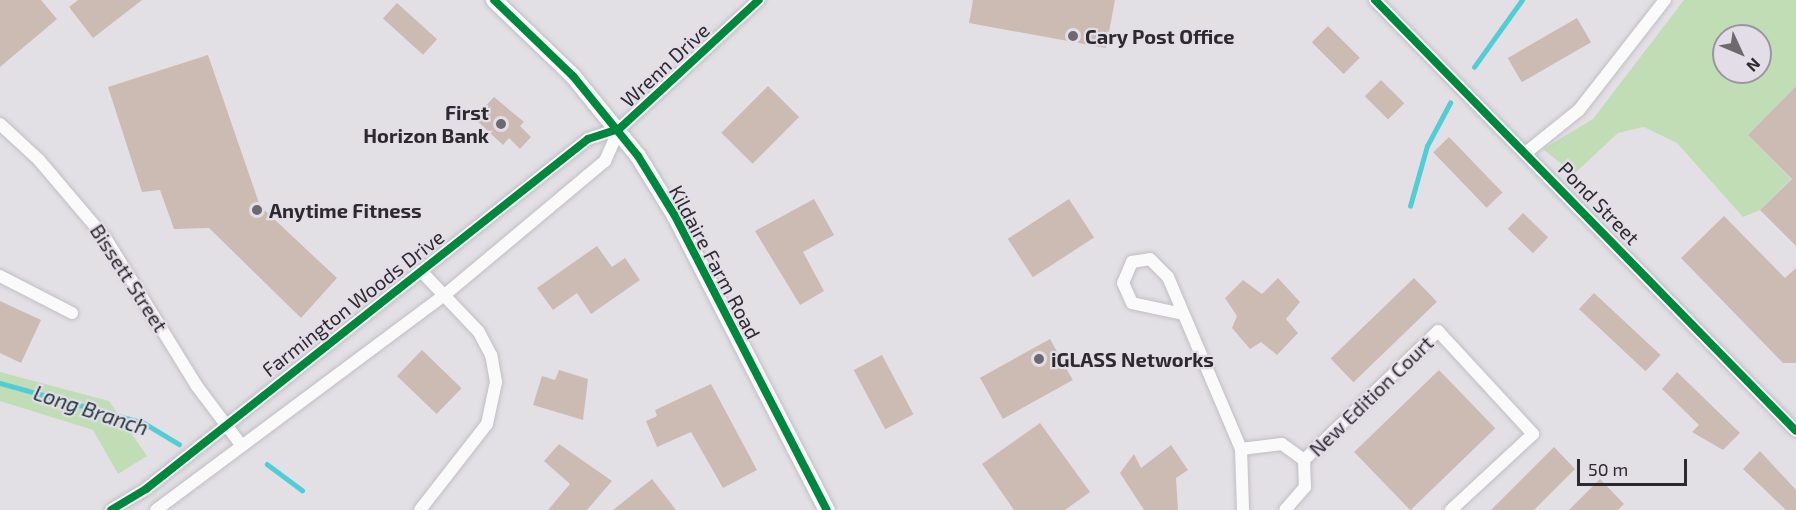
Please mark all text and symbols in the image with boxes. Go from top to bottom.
street label: Wrenn Drive [616,18,714,112]
place label: Cary Post Office [1085,24,1235,48]
north arrow [1712,24,1772,84]
marker: Cary Post Office [1066,29,1080,43]
text: N [1743,55,1765,76]
place label: First Horizon Bank [363,100,489,147]
marker: First Horizon Bank [494,117,508,131]
street label: Pond Street [1553,156,1645,250]
street label: Kildaire Farm Road [664,181,766,343]
place label: Anytime Fitness [269,198,422,222]
marker: Anytime Fitness [250,203,264,217]
street label: Bissett Street [85,220,173,336]
street label: Farmington Woods Drive [257,224,449,382]
street label: New Edition Court [1304,331,1438,461]
place label: iGLASS Networks [1051,347,1214,371]
marker: iGLASS Networks [1032,352,1046,366]
water label: Long Branch [31,380,151,440]
scale bar [1580,447,1690,485]
text: 50 m [1588,458,1628,480]

